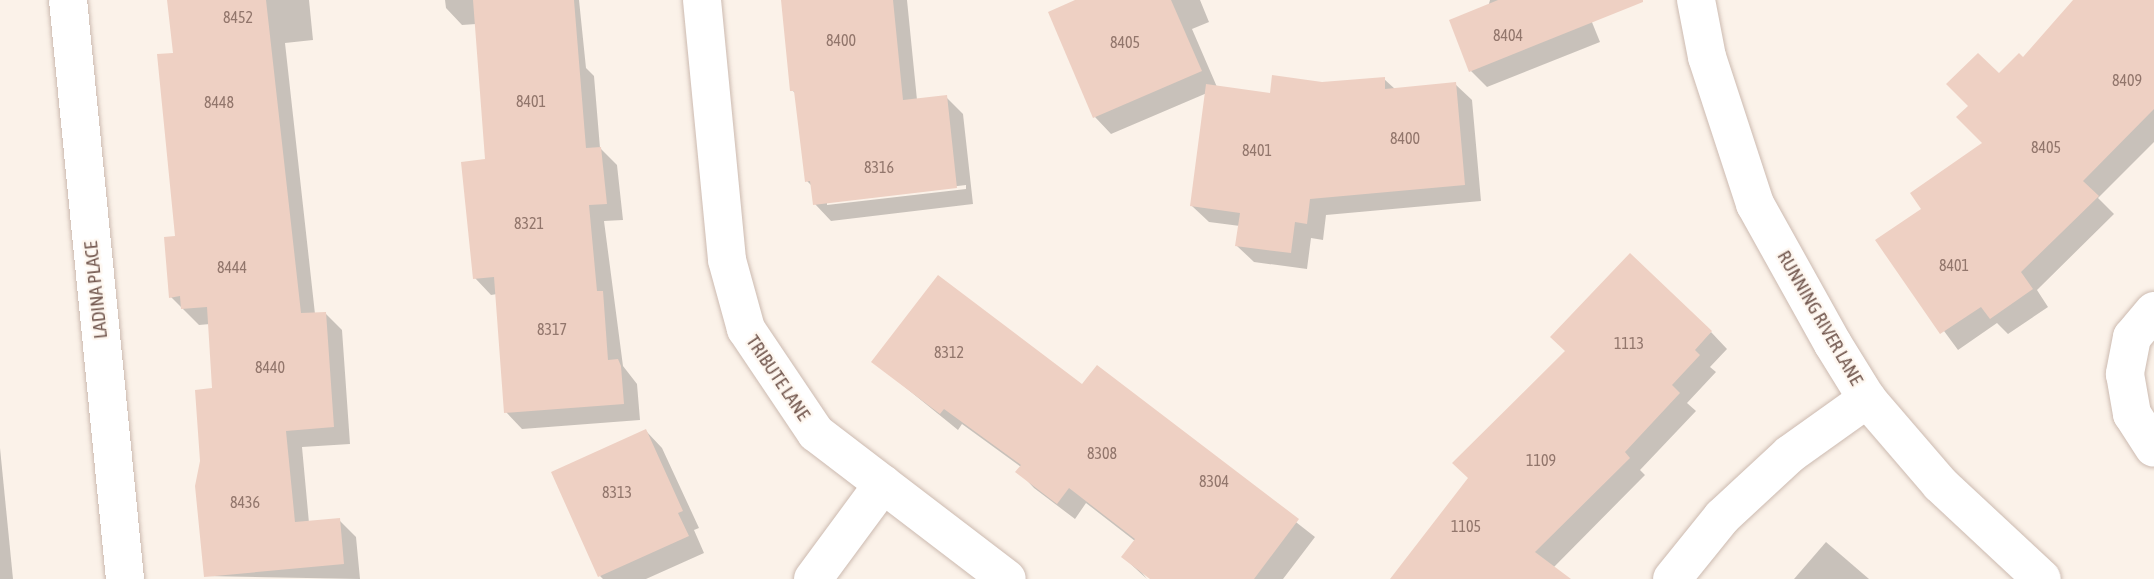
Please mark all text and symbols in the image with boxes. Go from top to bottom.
house number: 8452 [223,7,253,27]
house number: 8404 [1493,25,1523,45]
house number: 8400 [826,30,856,50]
house number: 8405 [1110,32,1140,52]
house number: 8409 [2112,70,2142,90]
house number: 8401 [516,91,546,111]
house number: 8448 [204,92,234,112]
house number: 8400 [1390,128,1420,148]
house number: 8405 [2031,137,2061,157]
house number: 8401 [1242,140,1272,160]
house number: 8316 [864,157,894,177]
house number: 8321 [514,213,544,233]
street label: LADINA PLACE [80,240,112,340]
street label: RUNNING RIVER LANE [1772,247,1868,389]
house number: 8401 [1939,255,1969,275]
house number: 8444 [217,257,247,277]
house number: 8317 [537,319,567,339]
street label: TRIBUTE LANE [741,331,815,425]
house number: 1113 [1614,333,1644,353]
house number: 8312 [934,342,964,362]
house number: 8440 [255,357,285,377]
house number: 8308 [1087,443,1117,463]
house number: 1109 [1526,450,1556,470]
house number: 8304 [1199,471,1229,491]
house number: 8313 [602,482,632,502]
house number: 8436 [230,492,260,512]
house number: 1105 [1451,516,1481,536]

